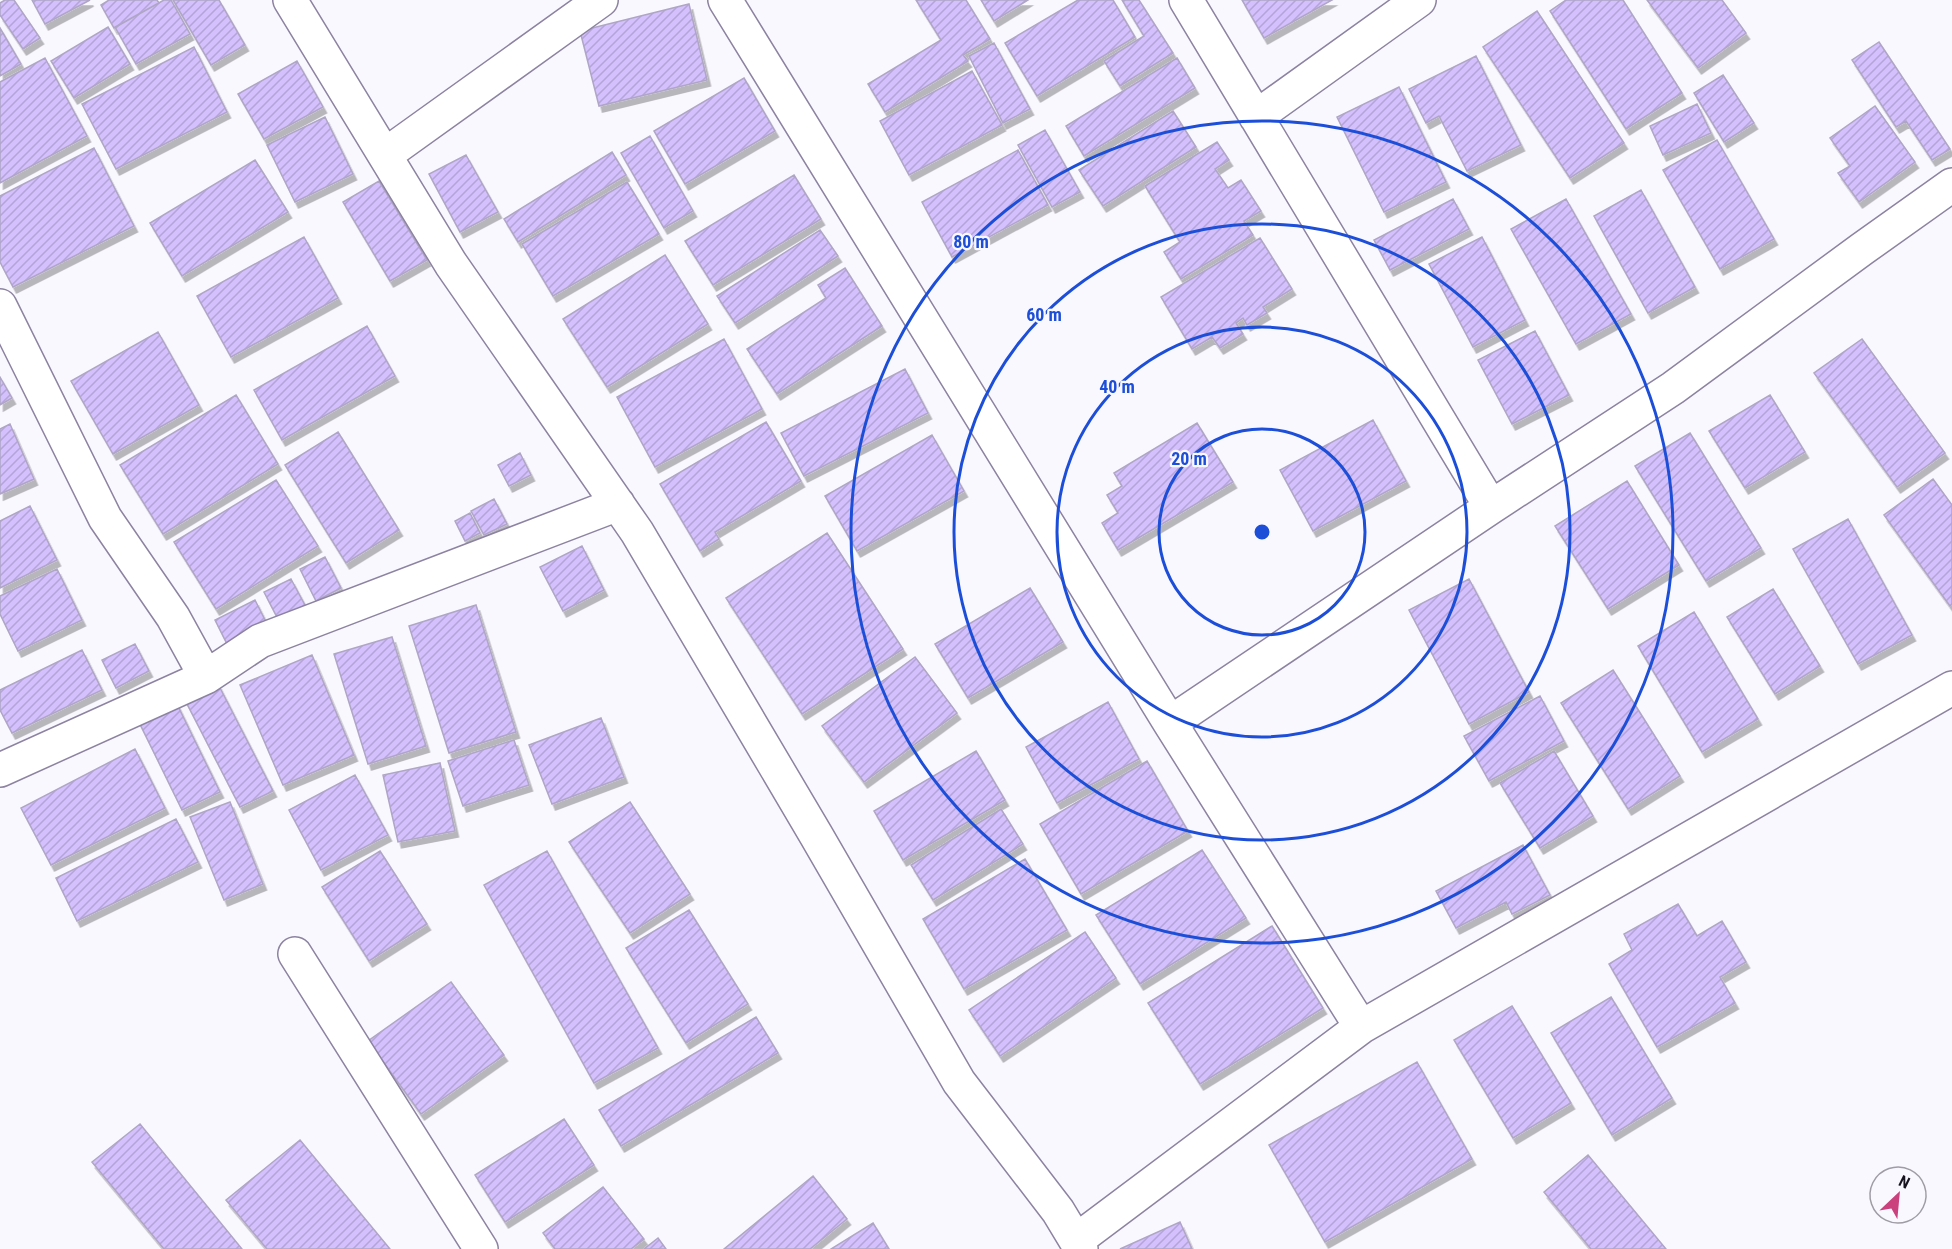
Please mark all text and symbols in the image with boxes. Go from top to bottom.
text: 80 m [953,231,989,252]
text: 60 m [1026,304,1062,325]
text: 40 m [1099,376,1135,397]
text: 20 m [1171,448,1207,469]
centre of rings [1252,522,1272,542]
north arrow [1868,1165,1928,1225]
text: N [1896,1171,1913,1193]

